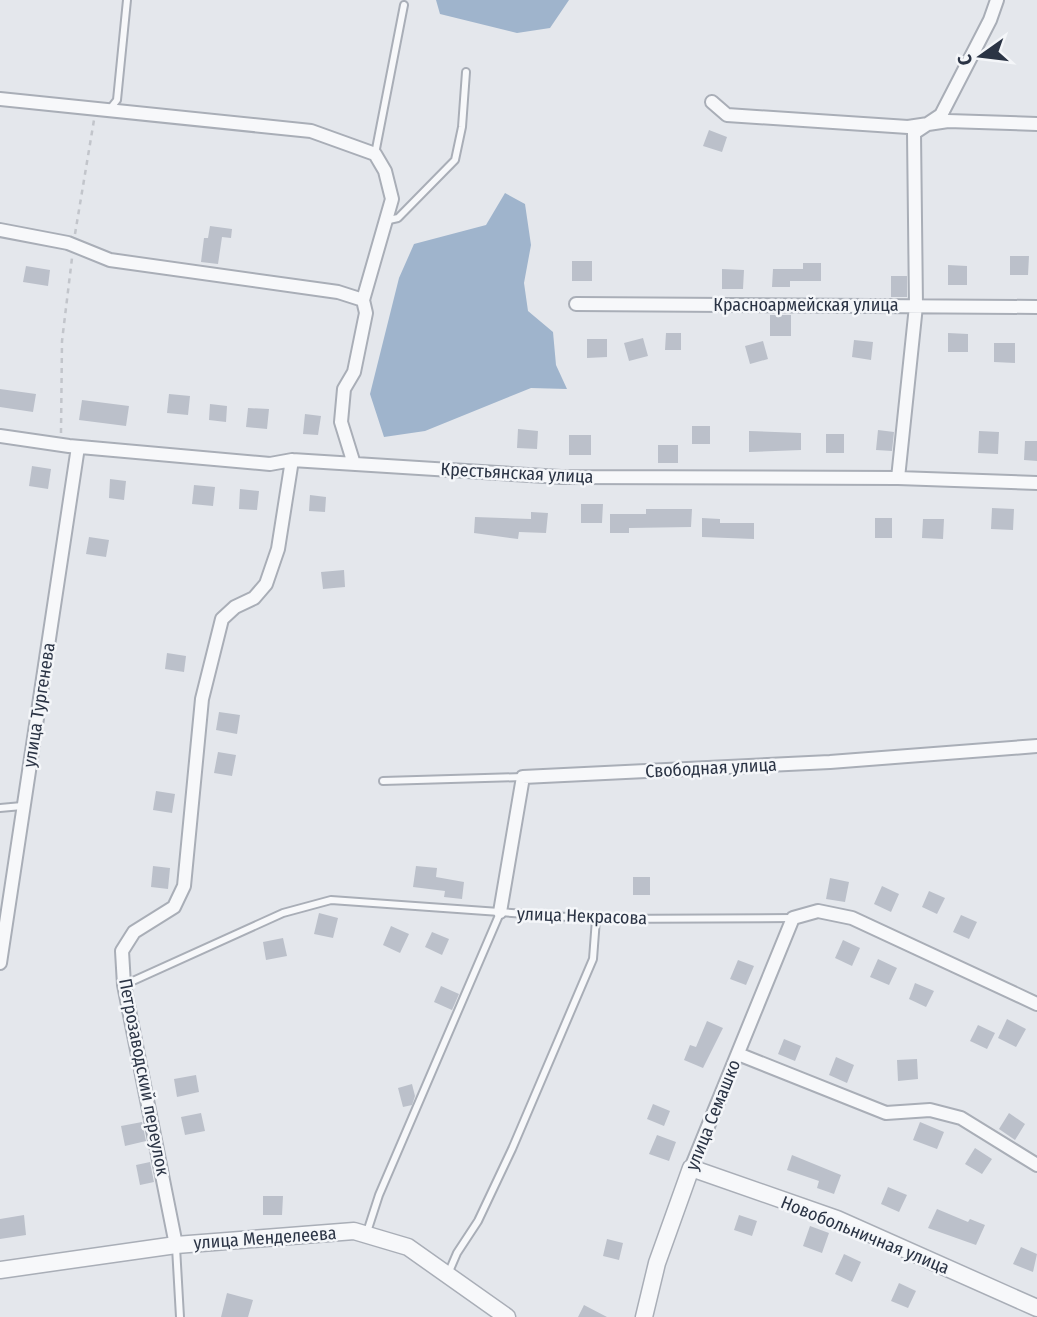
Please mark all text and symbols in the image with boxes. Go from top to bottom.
north arrow [946,21,1016,91]
text: С [953,52,977,68]
street label: Красноармейская улица [713,294,899,316]
street label: Крестьянская улица [440,458,594,488]
street label: улица Тургенева [18,641,60,769]
street label: Свободная улица [645,754,778,782]
street label: улица Некрасова [516,903,648,929]
street label: Петрозаводский переулок [114,976,174,1178]
street label: улица Семашко [681,1056,745,1174]
street label: Новобольничная улица [777,1191,953,1279]
street label: улица Менделеева [193,1222,337,1254]

